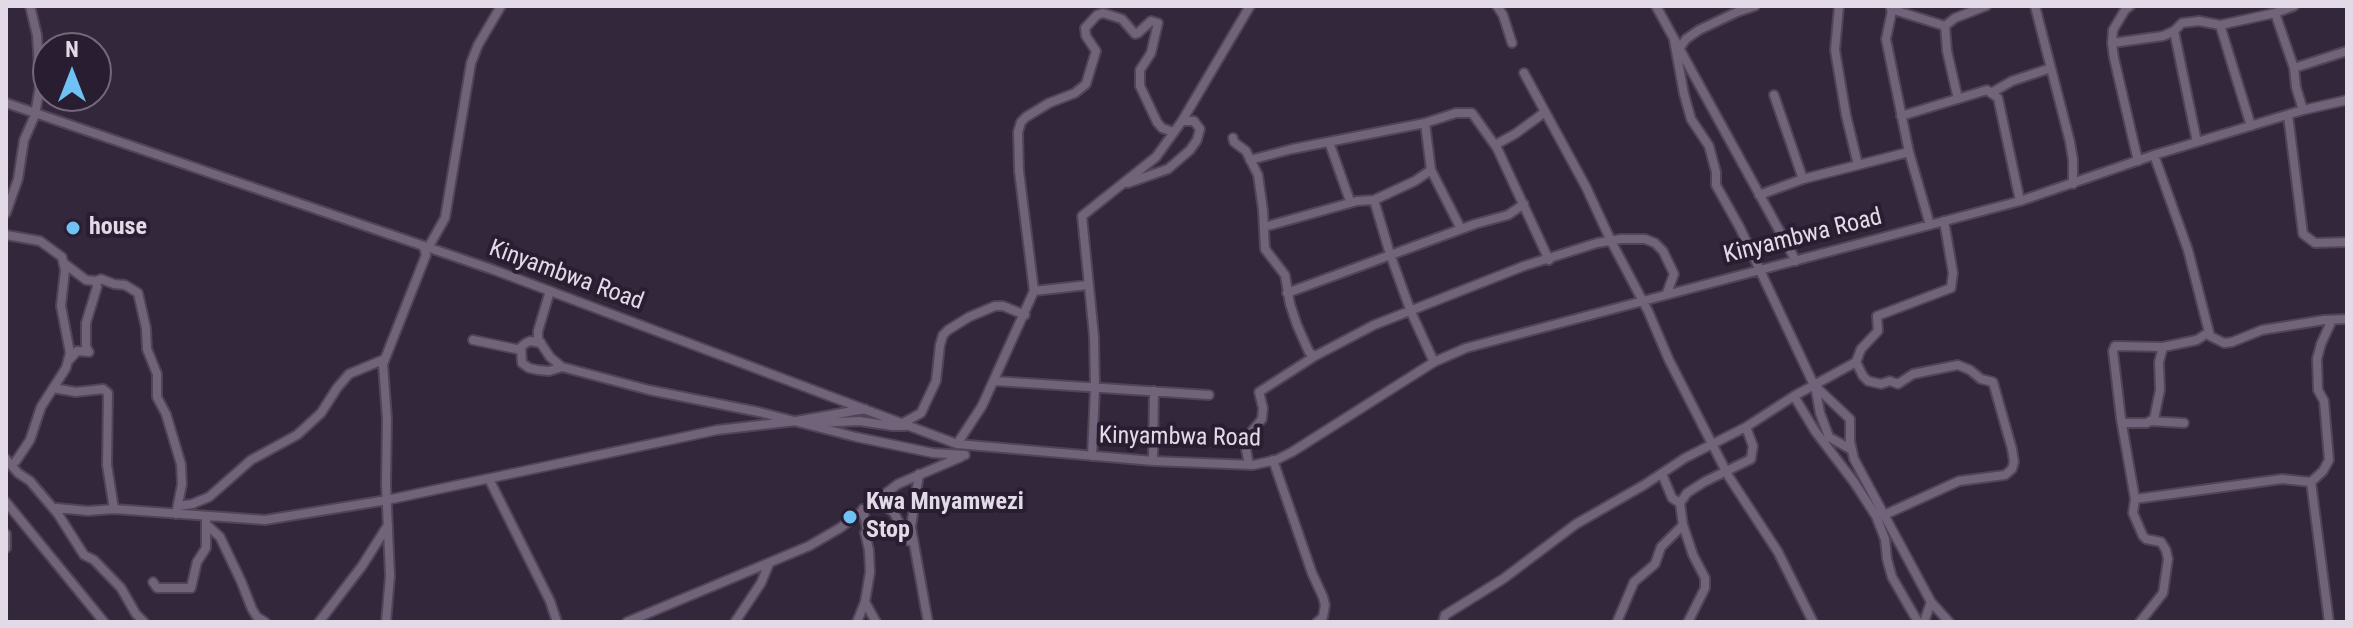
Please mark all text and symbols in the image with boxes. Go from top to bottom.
north arrow [32,32,112,112]
text: N [65,37,79,62]
street label: Kinyambwa Road [1721,203,1885,271]
place label: house [89,214,147,242]
marker: house [64,219,82,237]
street label: Kinyambwa Road [485,235,647,317]
street label: Kinyambwa Road [1099,422,1261,454]
place label: Kwa Mnyamwezi Stop [866,489,1024,545]
marker: Kwa Mnyamwezi Stop [841,508,859,526]

